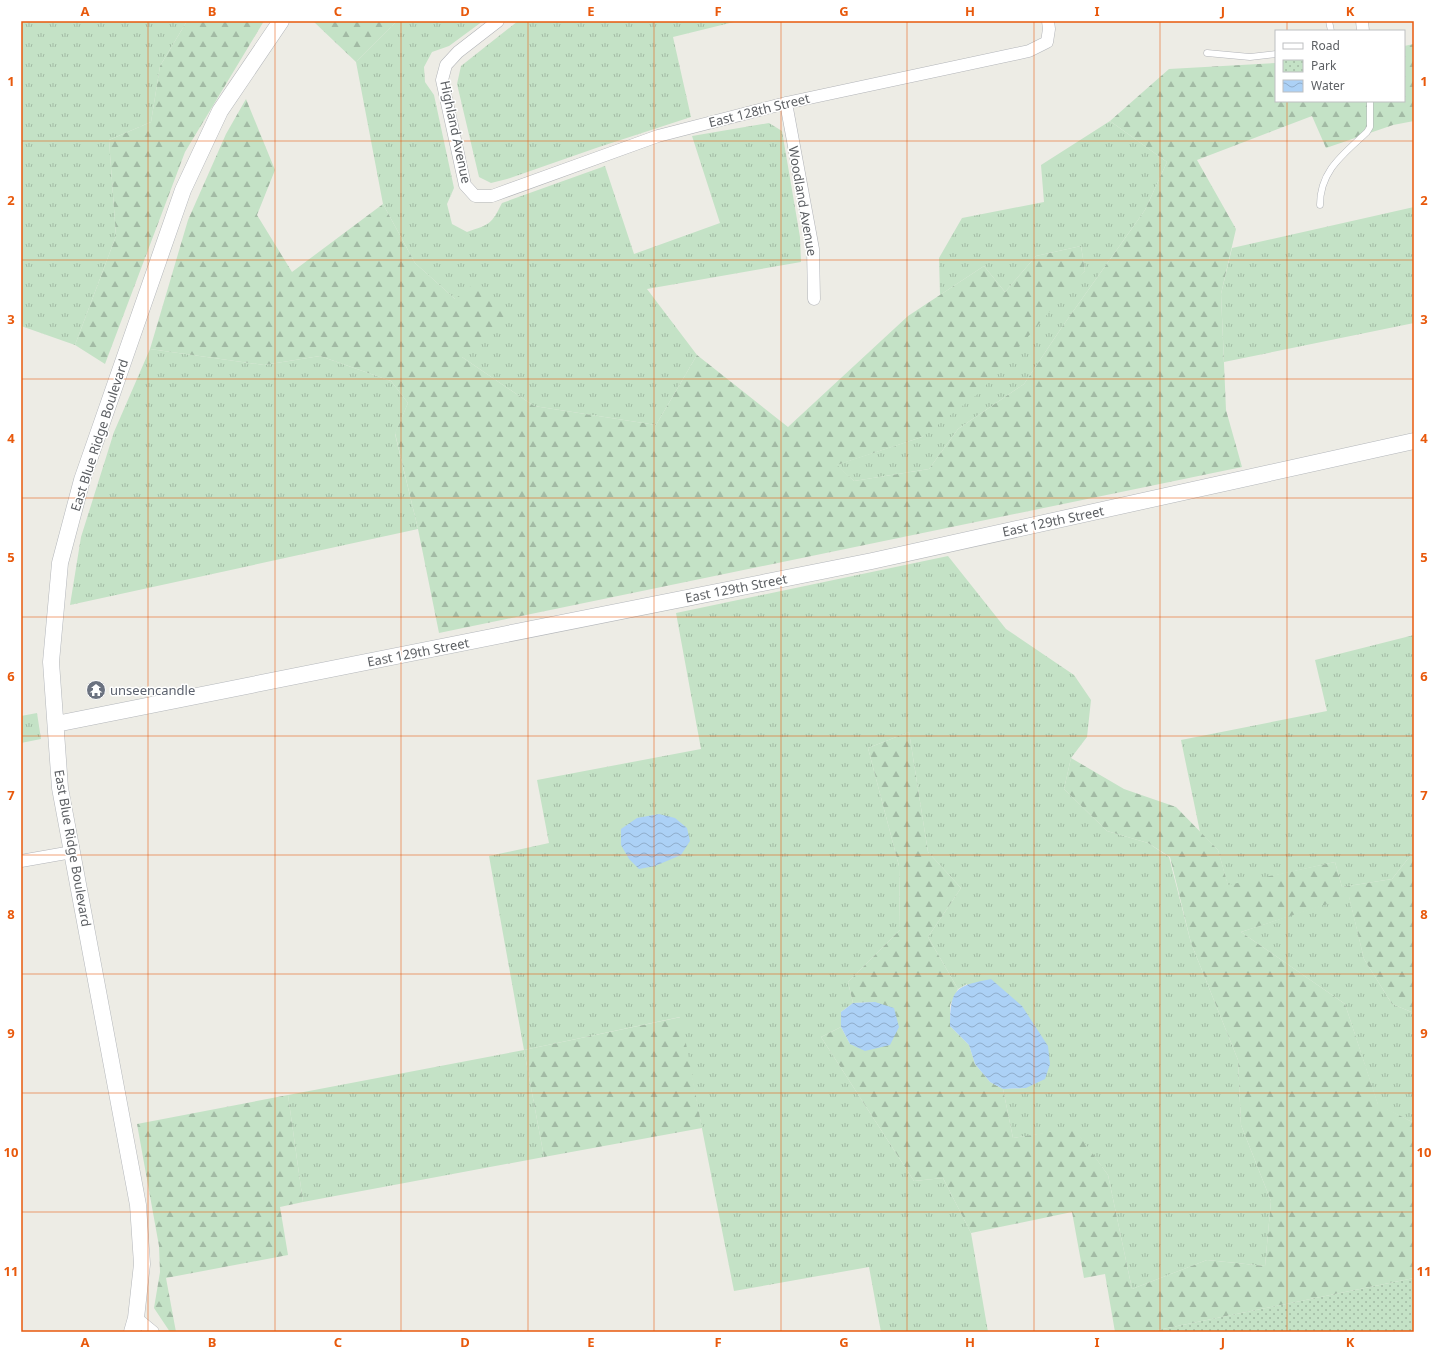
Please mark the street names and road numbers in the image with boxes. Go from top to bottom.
street label: Highland Avenue [436,79,476,185]
street label: East 128th Street [707,89,812,131]
street label: Woodland Avenue [784,145,822,257]
street label: East Blue Ridge Boulevard [66,356,132,514]
street label: East 129th Street [1000,501,1106,541]
street label: East 129th Street [683,569,789,607]
street label: East 129th Street [365,633,471,671]
street label: East Blue Ridge Boulevard [50,768,96,928]

